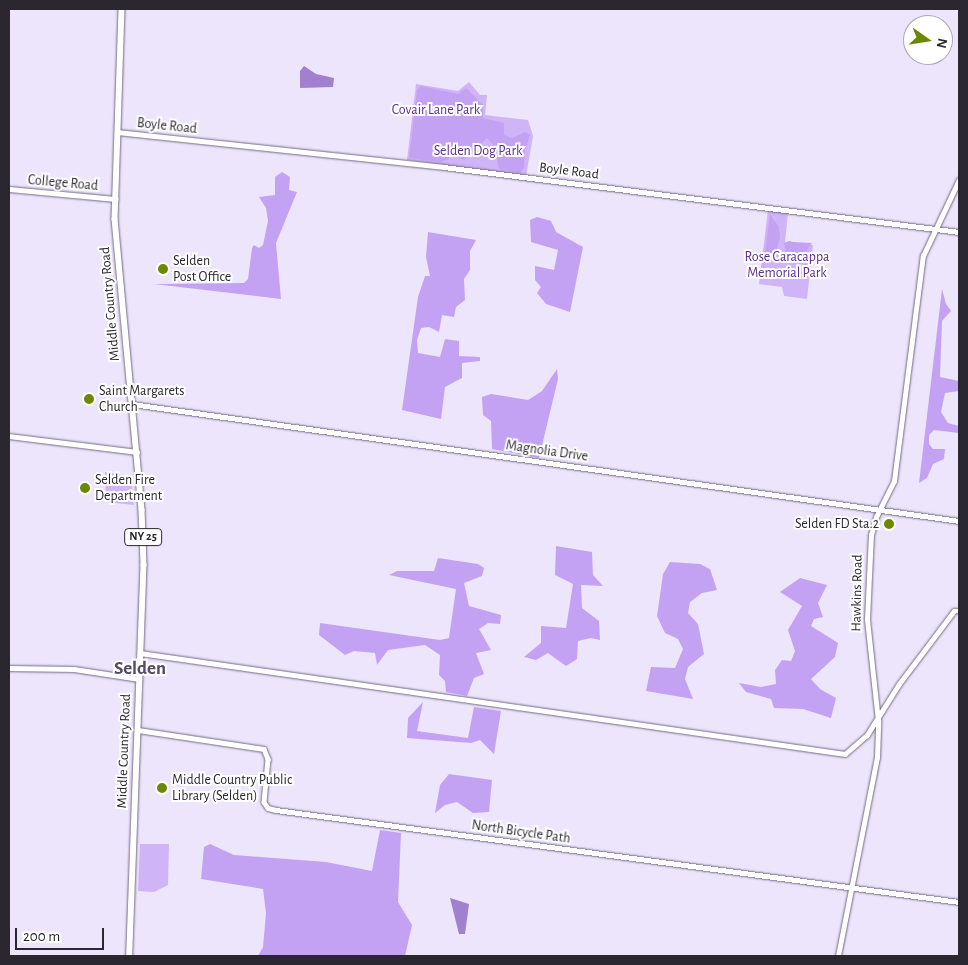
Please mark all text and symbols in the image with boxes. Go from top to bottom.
north arrow [903,15,953,65]
text: N [934,37,950,49]
park label: Covair Lane Park [392,102,480,118]
street label: Boyle Road [136,115,198,137]
park label: Selden Dog Park [434,143,522,159]
street label: Boyle Road [538,159,600,183]
street label: College Road [27,172,99,194]
street label: Middle Country Road [97,246,123,362]
park label: Rose Caracappa Memorial Park [745,249,829,282]
place label: Selden Post Office [173,253,231,286]
marker: Selden Post Office [157,263,169,275]
place label: Saint Margarets Church [99,383,185,416]
marker: Saint Margarets Church [83,393,95,405]
street label: Magnolia Drive [505,437,589,465]
place label: Selden Fire Department [95,472,162,504]
marker: Selden Fire Department [79,482,91,494]
place label: Selden FD Sta.2 [795,516,879,532]
marker: Selden FD Sta.2 [883,518,895,530]
road number: NY 25 [123,528,163,546]
street label: Hawkins Road [848,554,866,632]
district label: Selden [114,658,166,680]
street label: Middle Country Road [114,693,134,809]
place label: Middle Country Public Library (Selden) [172,772,292,804]
marker: Middle Country Public Library (Selden) [156,782,168,794]
street label: North Bicycle Path [471,817,571,847]
scale bar [18,918,106,950]
text: 200 m [23,929,60,944]

